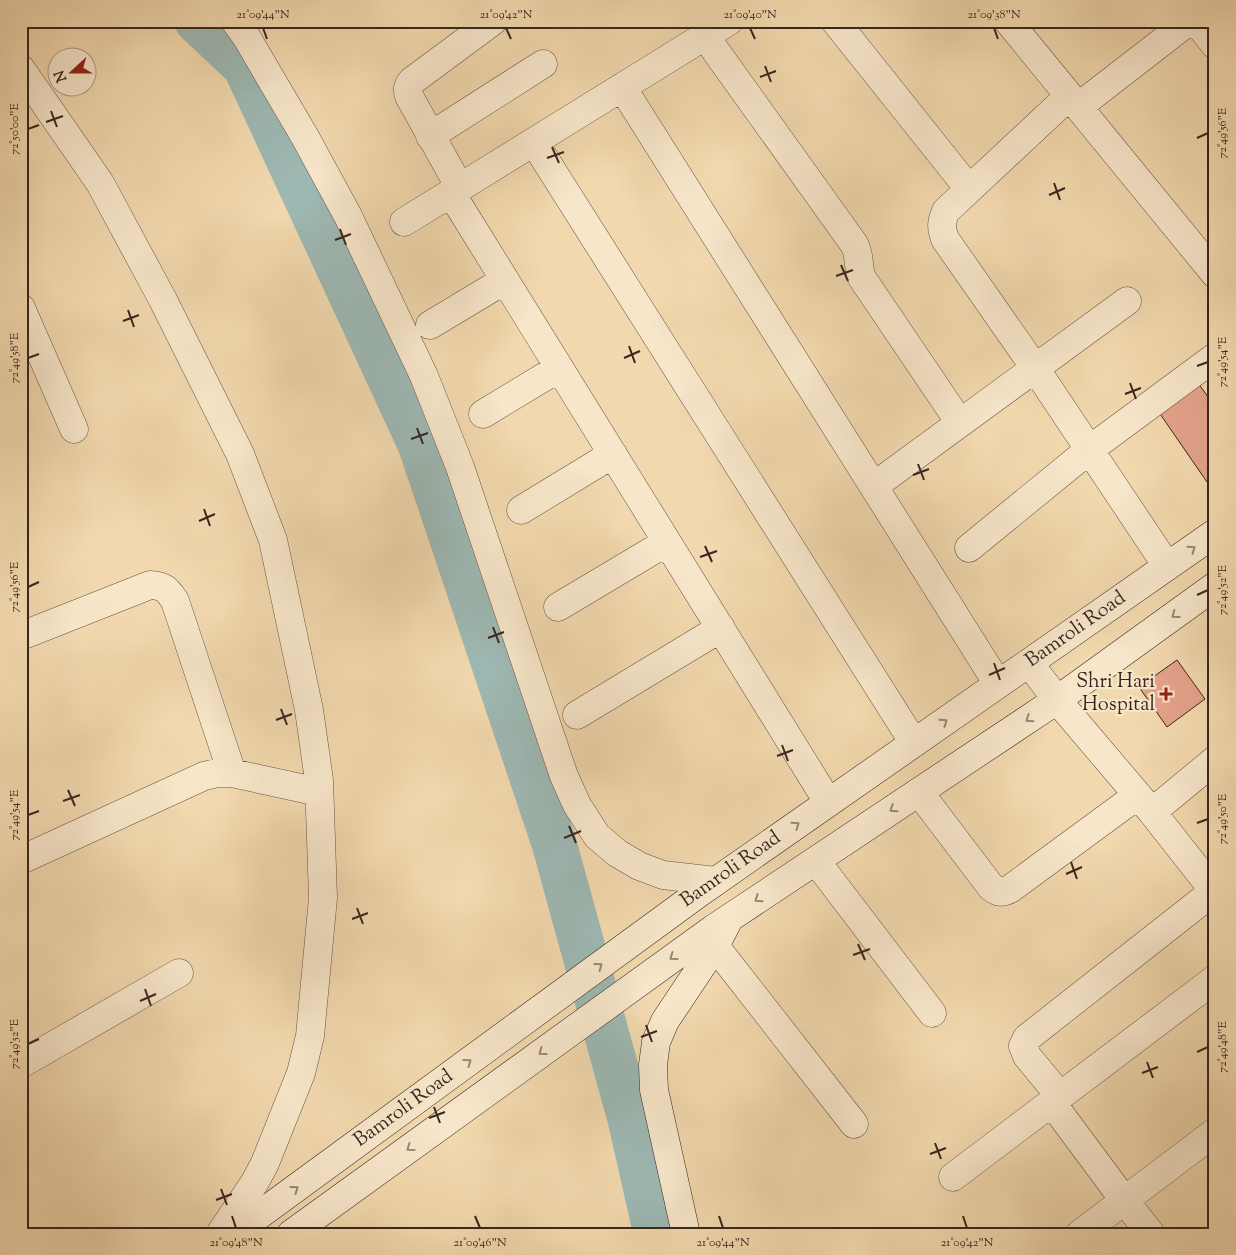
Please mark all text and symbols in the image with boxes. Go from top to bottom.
text: 21°09'44"N [236,6,290,24]
text: 21°09'42"N [480,6,533,24]
text: 21°09'40"N [723,6,777,24]
text: 21°09'38"N [967,6,1021,24]
north arrow [48,48,98,98]
text: N [50,67,73,85]
text: 72°50'00"E [6,102,24,155]
text: 72°49'56"E [1214,107,1232,158]
text: 72°49'58"E [6,332,24,383]
text: 72°49'54"E [1214,336,1232,387]
one-way arrow [1186,546,1195,555]
text: 72°49'56"E [6,561,24,612]
text: 72°49'52"E [1214,564,1232,615]
street label: Bamroli Road [1020,585,1132,675]
one-way arrow [1171,609,1181,618]
place label: Shri Hari Hospital [1076,668,1155,720]
marker: Shri Hari Hospital [1159,687,1173,701]
one-way arrow [1025,713,1034,722]
one-way arrow [938,719,947,728]
text: 72°49'54"E [6,789,24,840]
text: 72°49'50"E [1214,793,1232,844]
one-way arrow [890,803,899,812]
one-way arrow [790,822,800,831]
street label: Bamroli Road [675,825,787,915]
one-way arrow [754,893,764,902]
one-way arrow [669,951,679,960]
one-way arrow [593,963,603,972]
text: 72°49'52"E [6,1018,24,1069]
text: 72°49'48"E [1214,1021,1232,1073]
one-way arrow [538,1046,547,1056]
one-way arrow [462,1059,472,1068]
street label: Bamroli Road [348,1063,460,1155]
one-way arrow [407,1142,416,1150]
one-way arrow [289,1186,299,1195]
text: 21°09'48"N [209,1234,263,1252]
text: 21°09'46"N [453,1234,507,1252]
text: 21°09'44"N [696,1234,750,1252]
text: 21°09'42"N [941,1234,994,1252]

